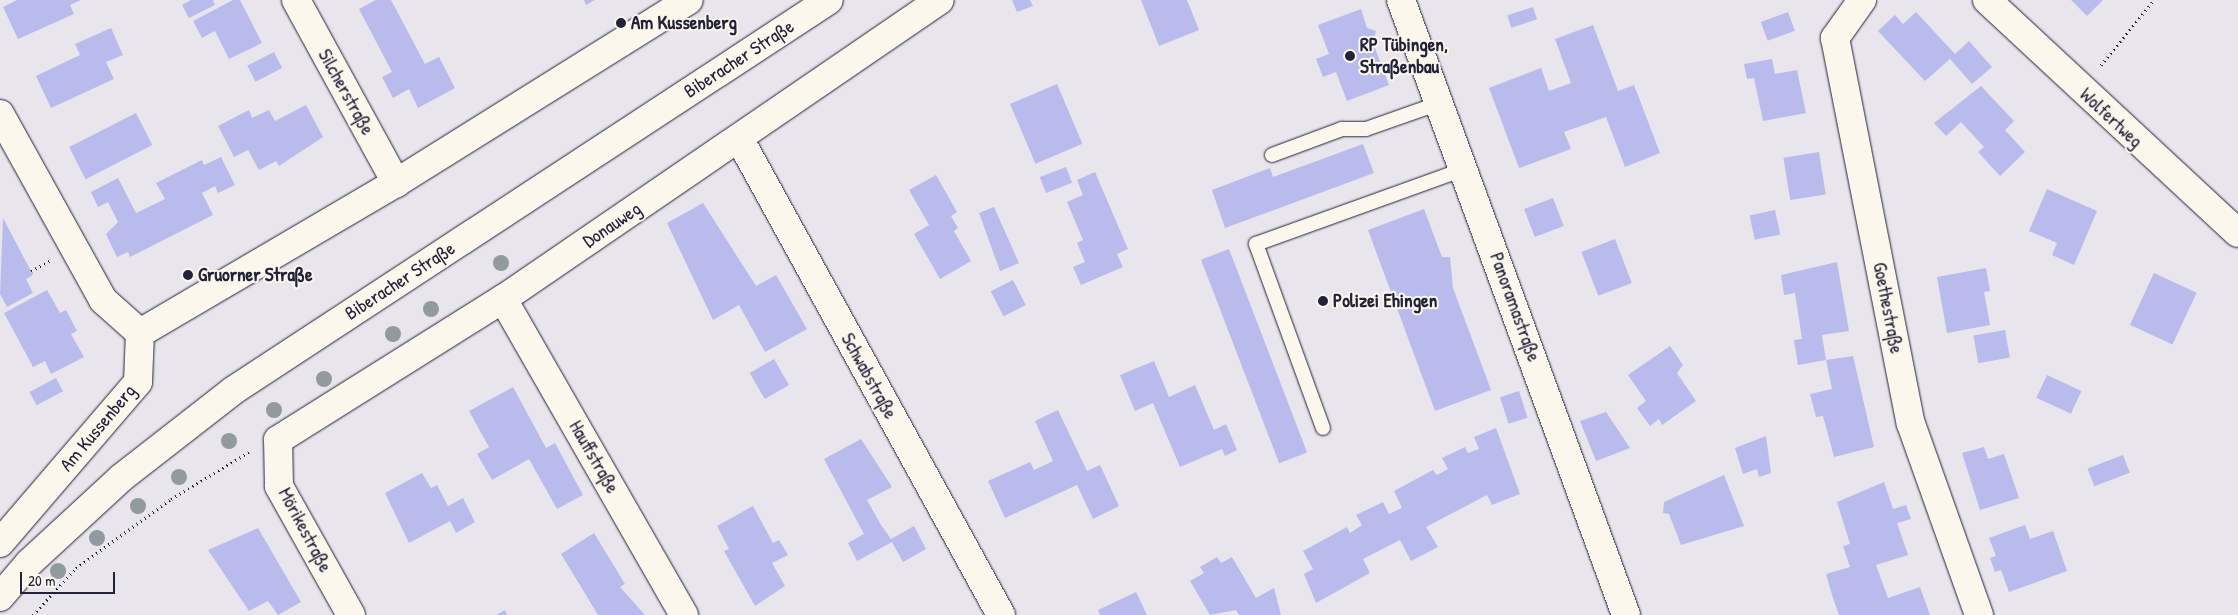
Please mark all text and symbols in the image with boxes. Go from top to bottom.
place label: Am Kussenberg [631,12,737,34]
street label: Biberacher Straße [680,15,798,103]
marker: Am Kussenberg [615,17,627,29]
place label: RP Tübingen, Straßenbau [1360,34,1448,78]
street label: Silcherstraße [313,45,379,139]
marker: RP Tübingen, Straßenbau [1344,50,1356,62]
street label: Wolfertweg [2075,83,2147,153]
street label: Donauweg [579,197,645,253]
street label: Biberacher Straße [341,237,459,325]
street label: Panoramastraße [1485,249,1545,365]
street label: Goethestraße [1868,260,1908,356]
place label: Gruorner Straße [198,264,312,286]
marker: Gruorner Straße [182,269,194,281]
place label: Polizei Ehingen [1333,290,1437,312]
marker: Polizei Ehingen [1317,295,1329,307]
street label: Schwabstraße [836,329,902,423]
street label: Am Kussenberg [55,380,141,476]
street label: Hauffstraße [564,417,624,497]
street label: Mörikestraße [273,484,337,576]
scale bar [22,562,118,594]
text: 20 m [28,570,55,591]

